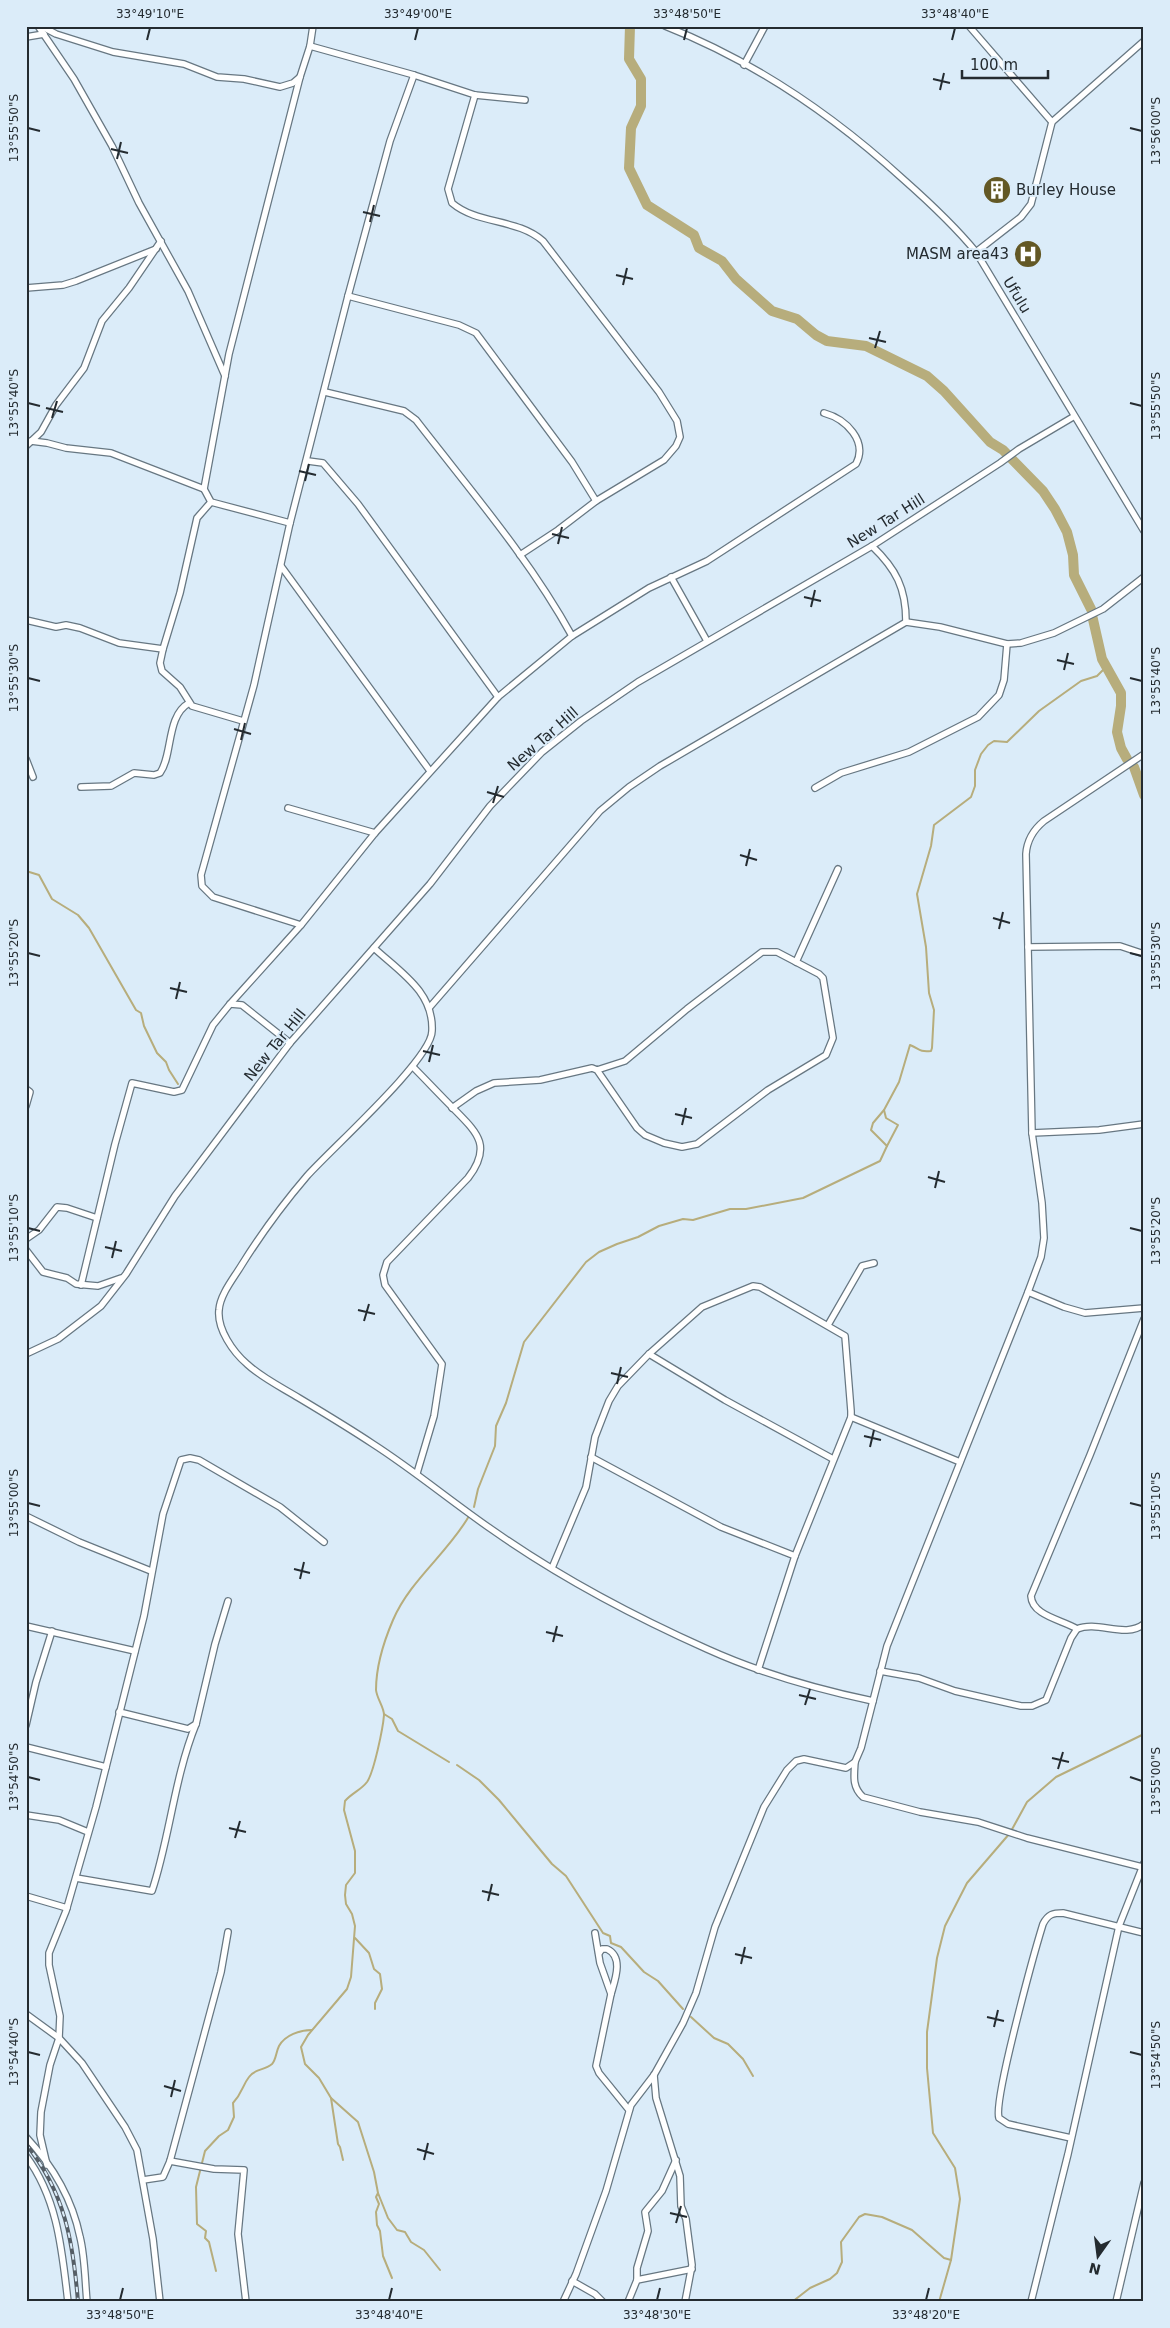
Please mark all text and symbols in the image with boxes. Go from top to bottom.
text: 33°49'10"E [116,7,184,21]
text: 33°49'00"E [384,7,452,21]
text: 33°48'50"E [653,7,721,21]
text: 33°48'40"E [921,7,989,21]
scale bar [962,48,1049,80]
text: 100 m [970,56,1018,74]
text: 13°55'50"S [7,94,21,162]
text: 13°56'00"S [1149,97,1163,165]
building icon: Burley House [982,175,1012,205]
place label: Burley House [1016,181,1116,199]
hospital icon: MASM area43 [1013,239,1043,269]
place label: MASM area43 [906,245,1009,263]
street label: Ufulu [999,273,1035,317]
text: 13°55'40"S [7,369,21,437]
text: 13°55'50"S [1149,372,1163,440]
street label: New Tar Hill [844,490,928,552]
text: 13°55'30"S [7,644,21,712]
text: 13°55'40"S [1149,647,1163,715]
street label: New Tar Hill [504,703,582,775]
text: 13°55'20"S [7,919,21,987]
text: 13°55'30"S [1149,922,1163,990]
street label: New Tar Hill [240,1005,310,1085]
text: 13°55'10"S [7,1194,21,1262]
text: 13°55'20"S [1149,1197,1163,1265]
text: 13°55'00"S [7,1469,21,1537]
text: 13°55'10"S [1149,1472,1163,1540]
text: 13°54'50"S [7,1743,21,1811]
text: 13°55'00"S [1149,1747,1163,1815]
text: 13°54'40"S [7,2018,21,2086]
text: 13°54'50"S [1149,2021,1163,2089]
north arrow [1072,2230,1122,2280]
text: N [1087,2259,1102,2278]
text: 33°48'50"E [86,2308,154,2322]
text: 33°48'40"E [355,2308,423,2322]
text: 33°48'30"E [623,2308,691,2322]
text: 33°48'20"E [892,2308,960,2322]

